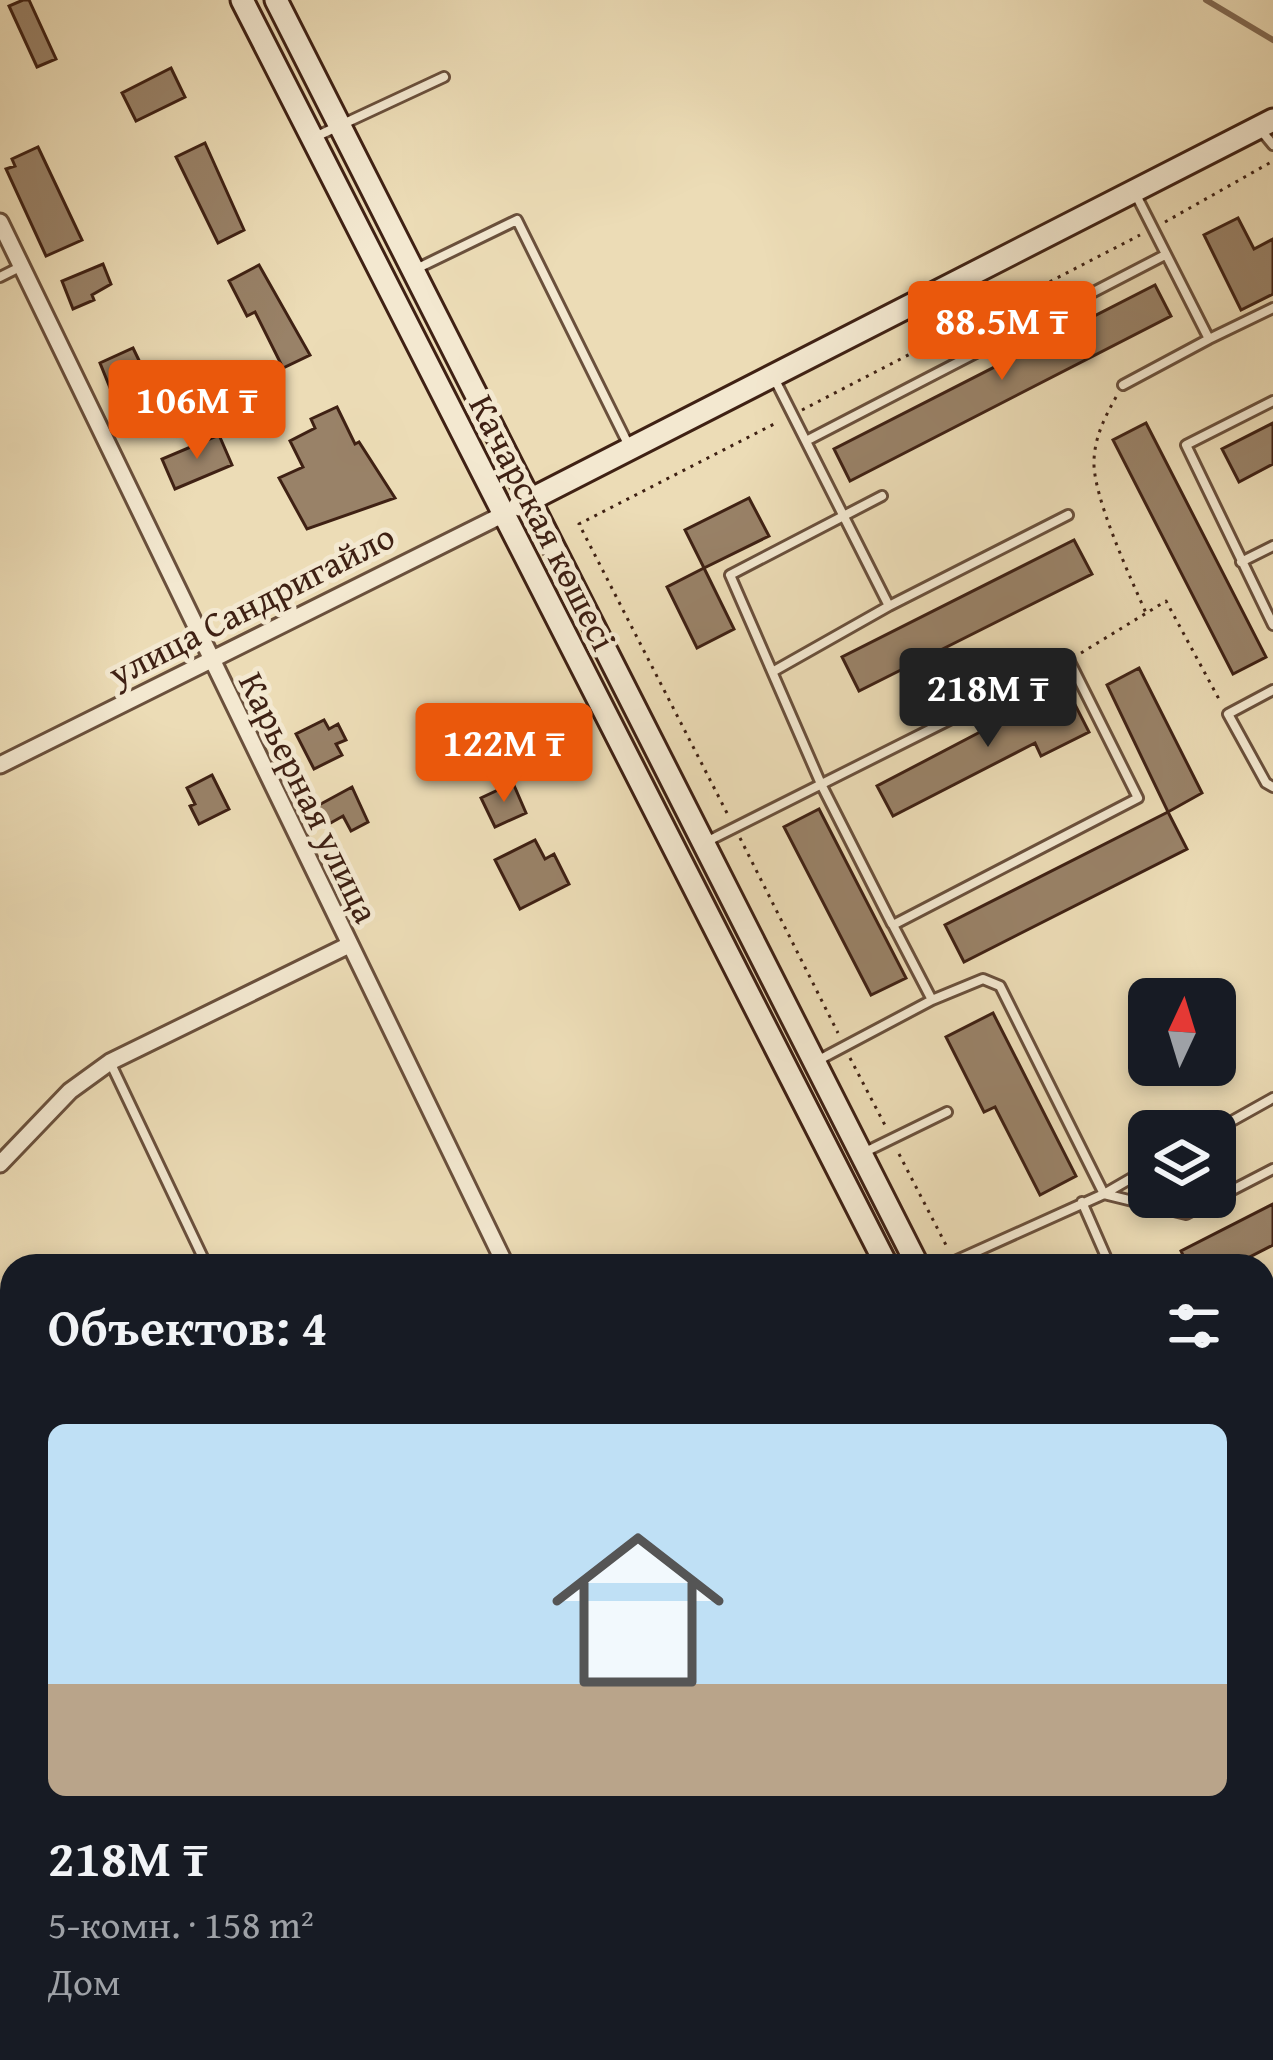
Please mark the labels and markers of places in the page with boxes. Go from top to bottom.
pin: 88.5M ₸ [891,281,1113,383]
pin: 106M ₸ [99,360,295,462]
pin: 218M ₸ [890,648,1086,750]
pin: 122M ₸ [406,703,602,805]

